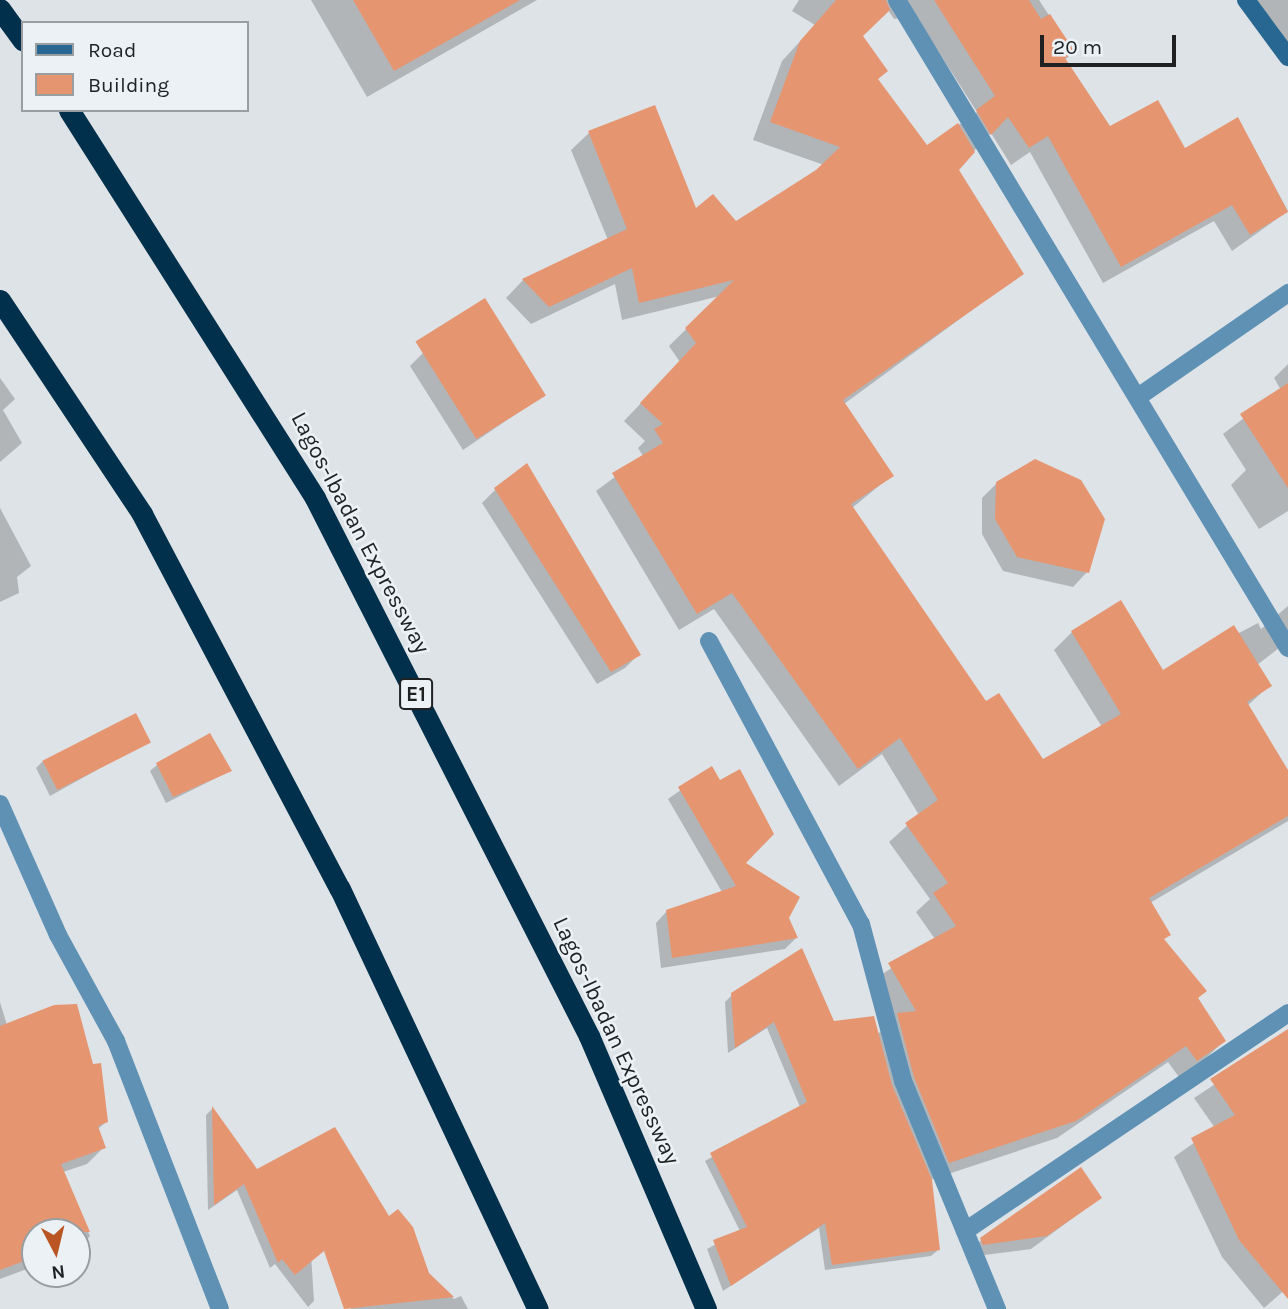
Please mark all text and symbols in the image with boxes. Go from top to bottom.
legend [21,21,248,112]
scale bar [1043,21,1180,65]
text: 20 m [1053,35,1102,59]
text: Road [88,38,136,62]
text: Building [88,73,169,97]
street label: Lagos-Ibadan Expressway [284,407,436,659]
road number: E1 [398,676,434,712]
street label: Lagos-Ibadan Expressway [546,913,686,1169]
north arrow [21,1218,91,1288]
text: N [50,1260,66,1284]

